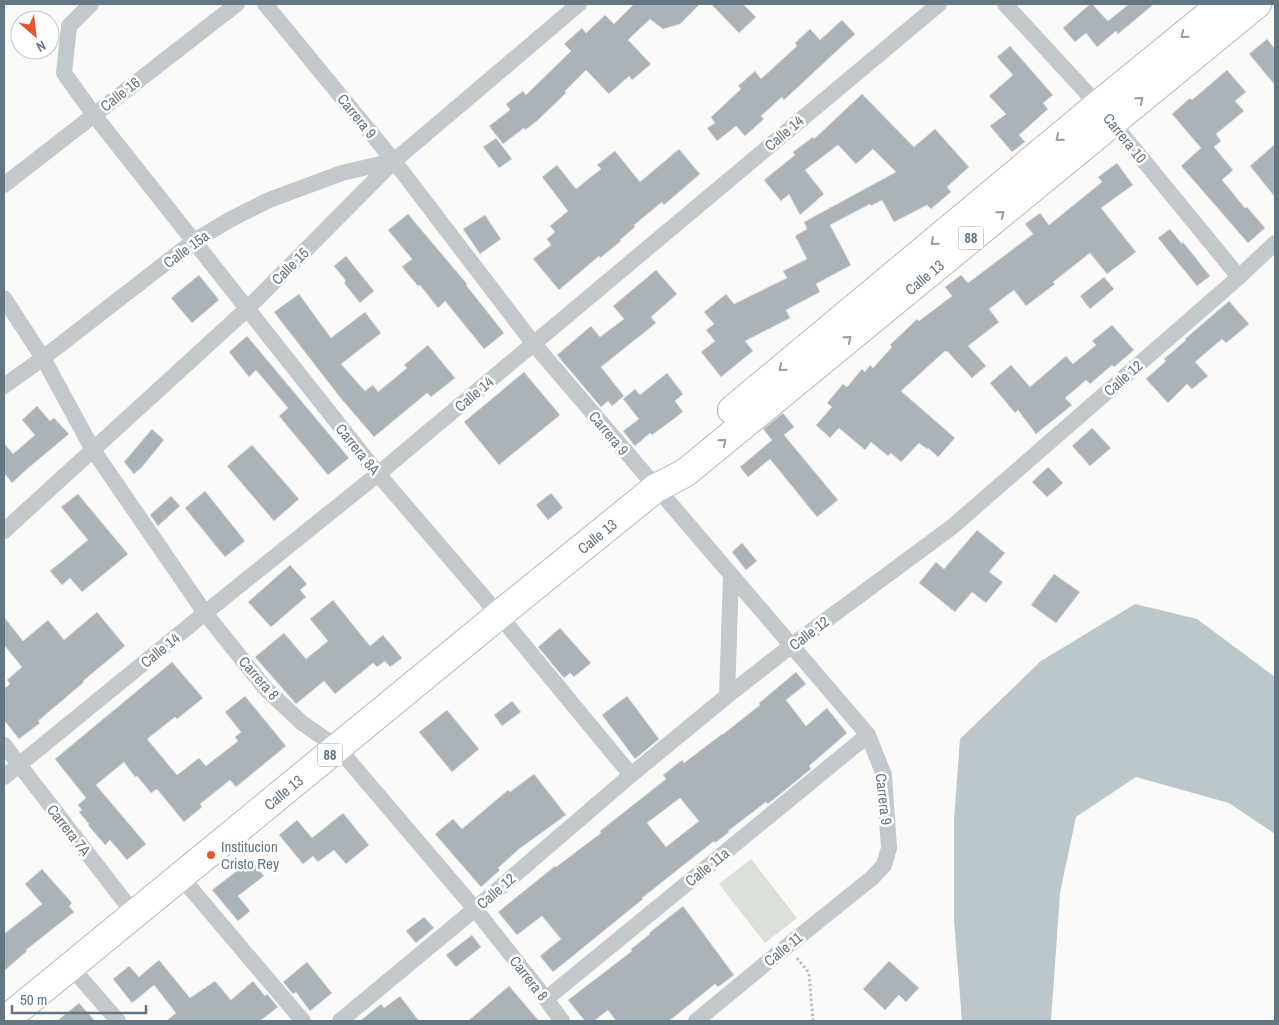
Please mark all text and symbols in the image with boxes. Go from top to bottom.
north arrow [10,10,60,60]
one-way arrow [1181,29,1190,37]
text: N [33,37,49,56]
street label: Calle 16 [96,72,144,116]
street label: Carrera 9 [332,89,382,143]
one-way arrow [1134,97,1143,105]
street label: Carrera 10 [1098,109,1152,168]
street label: Calle 14 [760,110,808,156]
one-way arrow [1055,132,1064,141]
one-way arrow [995,211,1004,219]
street label: Calle 15a [159,225,213,273]
road number: 88 [958,227,984,250]
one-way arrow [931,236,940,245]
street label: Calle 15 [267,243,313,289]
street label: Calle 13 [900,254,948,299]
one-way arrow [842,337,851,345]
street label: Calle 12 [1099,355,1147,401]
one-way arrow [779,363,788,371]
street label: Calle 14 [450,371,498,417]
street label: Carrera 9 [584,406,634,460]
street label: Carrera 8A [331,419,386,480]
one-way arrow [717,439,726,448]
street label: Calle 13 [573,513,621,558]
street label: Calle 12 [785,611,833,655]
street label: Calle 14 [136,628,184,672]
street label: Carrera 8 [234,652,284,705]
road number: 88 [318,744,342,766]
street label: Calle 13 [259,770,307,815]
street label: Carrera 9 [870,772,898,826]
street label: Carrera 7A [42,800,96,861]
place label: Institucion Cristo Rey [221,836,280,874]
street label: Calle 11a [681,843,734,891]
marker: Institucion Cristo Rey [205,849,217,861]
street label: Calle 12 [472,868,520,914]
street label: Calle 11 [759,927,807,971]
street label: Carrera 8 [505,951,553,1005]
scale bar [12,982,146,1014]
text: 50 m [20,989,47,1010]

